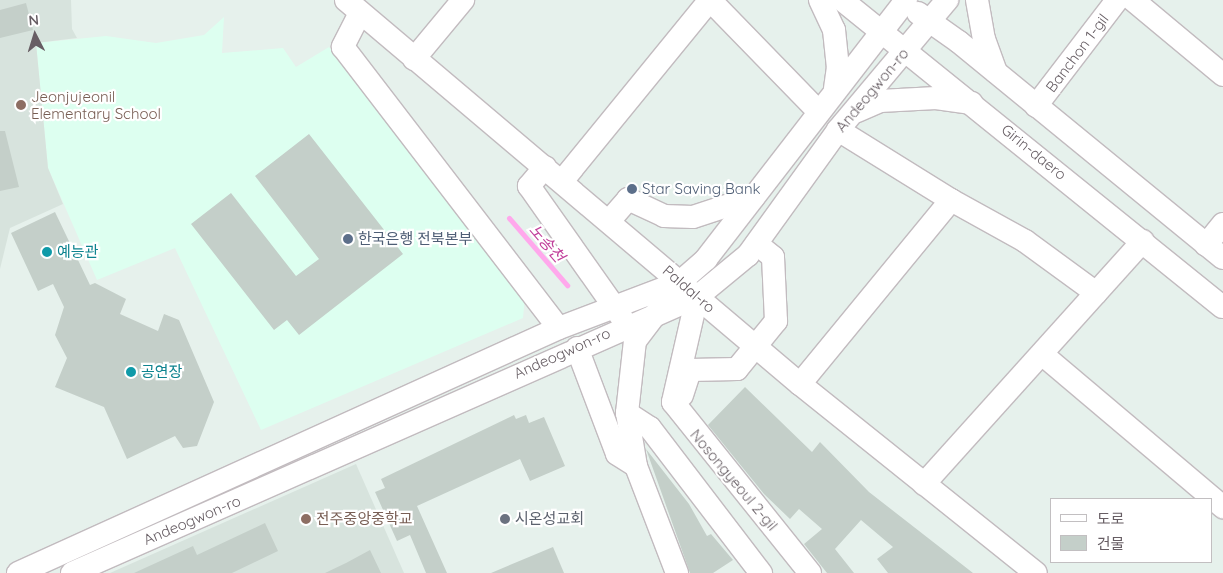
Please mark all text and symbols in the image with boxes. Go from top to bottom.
north arrow [10,10,60,60]
street label: Banchon 1-gil [1042,10,1112,96]
text: N [28,11,40,29]
street label: Andeogwon-ro [832,44,912,136]
place label: Jeonjujeonil Elementary School [31,87,161,122]
marker: Jeonjujeonil Elementary School [15,99,27,111]
street label: Girin-daero [998,120,1070,184]
place label: Star Saving Bank [642,180,761,198]
marker: Star Saving Bank [626,183,638,195]
water label: 노송천 [525,220,569,266]
place label: 한국은행 전북본부 [358,230,472,248]
marker: 한국은행 전북본부 [342,233,354,245]
place label: 예능관 [57,243,98,261]
marker: 예능관 [41,246,53,258]
street label: Paldal-ro [659,261,719,317]
street label: Andeogwon-ro [511,324,613,382]
place label: 공연장 [141,363,182,381]
marker: 공연장 [125,366,137,378]
street label: Nosongyeoul 2-gil [686,426,782,534]
street label: Andeogwon-ro [141,491,243,549]
legend [1050,498,1213,563]
text: 도로 [1097,509,1125,528]
place label: 전주중앙중학교 [316,510,413,528]
place label: 시온성교회 [515,510,584,528]
marker: 전주중앙중학교 [300,513,312,525]
marker: 시온성교회 [499,513,511,525]
text: 건물 [1097,534,1125,553]

